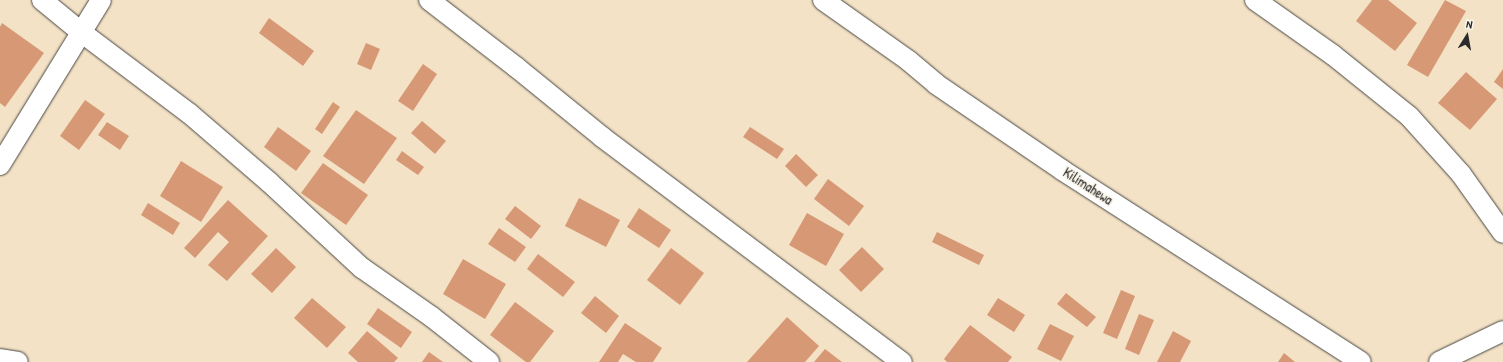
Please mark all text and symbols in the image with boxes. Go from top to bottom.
north arrow [1447,16,1487,56]
text: N [1465,17,1473,32]
street label: Kilimahewa [1060,164,1116,208]

